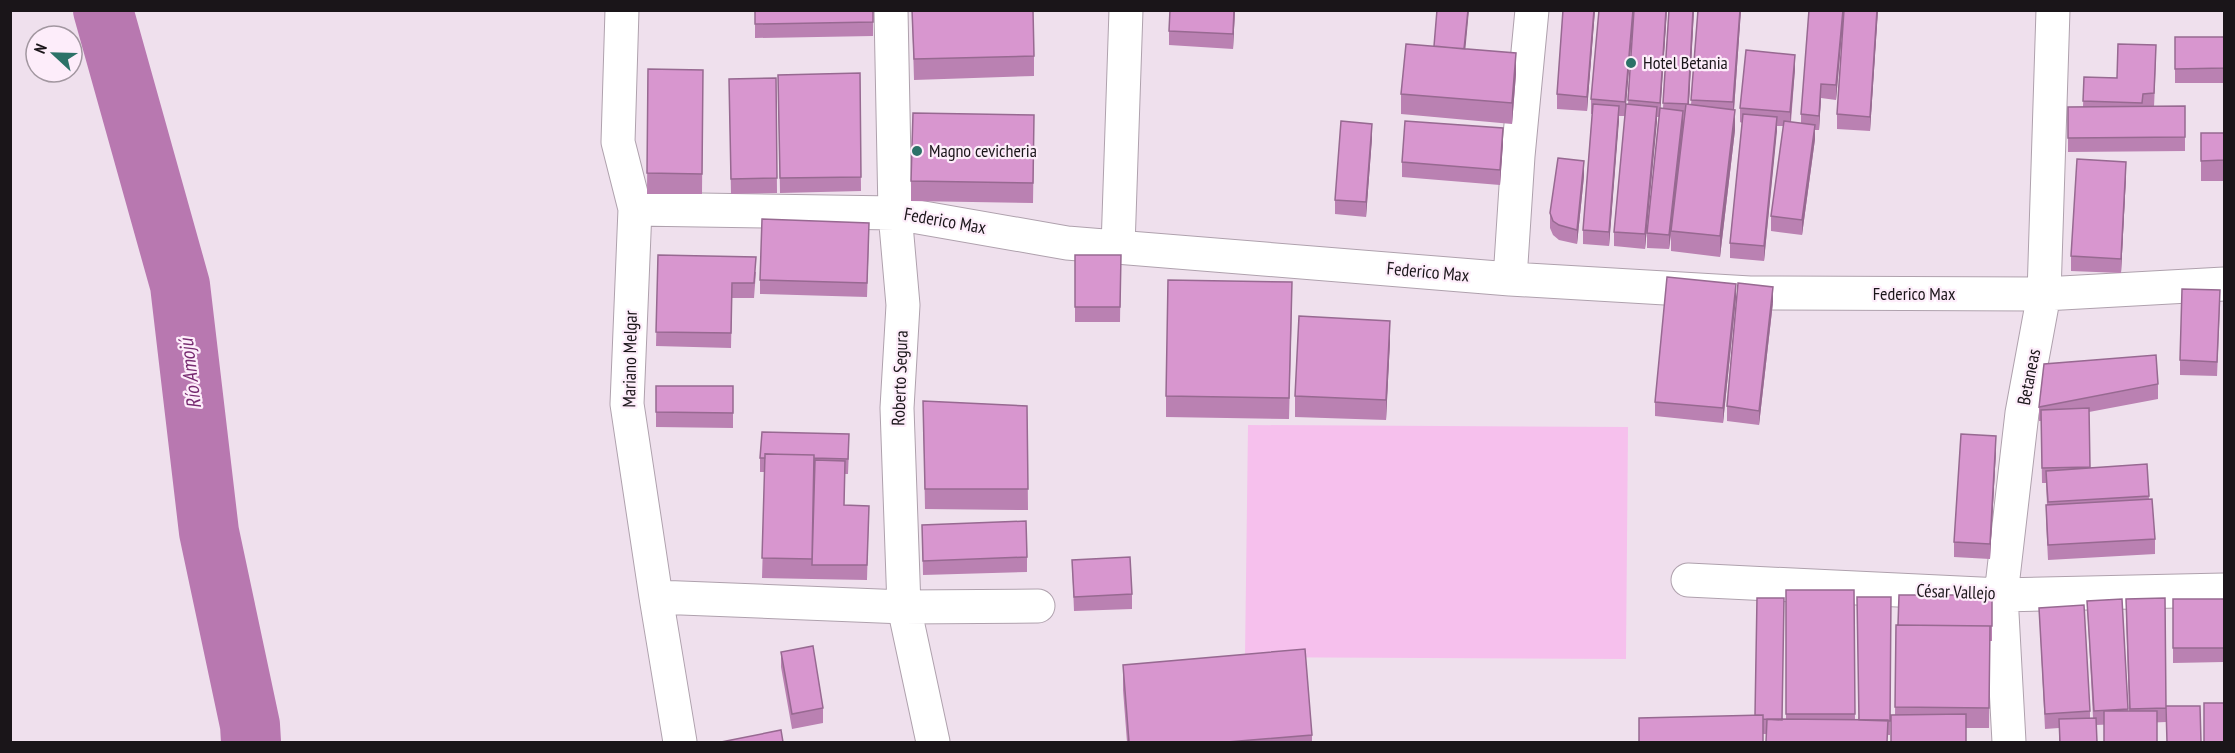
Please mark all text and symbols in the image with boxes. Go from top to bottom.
north arrow [24,24,84,84]
text: N [29,41,51,56]
place label: Hotel Betania [1643,51,1728,74]
marker: Hotel Betania [1624,56,1638,70]
place label: Magno cevicheria [929,139,1037,162]
marker: Magno cevicheria [910,144,924,158]
street label: Federico Max [902,202,988,239]
street label: Federico Max [1386,256,1471,287]
street label: Federico Max [1873,282,1956,305]
street label: Mariano Melgar [617,310,642,408]
street label: Roberto Segura [886,330,913,426]
water label: Río Amojú [173,336,207,411]
street label: Betaneas [2012,347,2045,407]
street label: César Vallejo [1916,579,1996,604]

